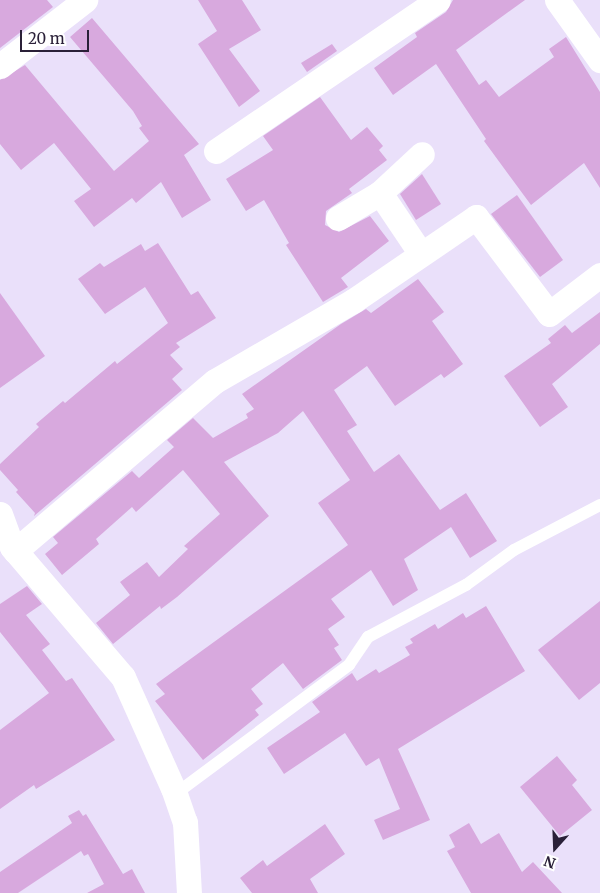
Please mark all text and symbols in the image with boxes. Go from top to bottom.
scale bar [22,20,91,52]
text: 20 m [28,29,65,48]
north arrow [530,823,580,873]
text: N [542,852,558,872]

